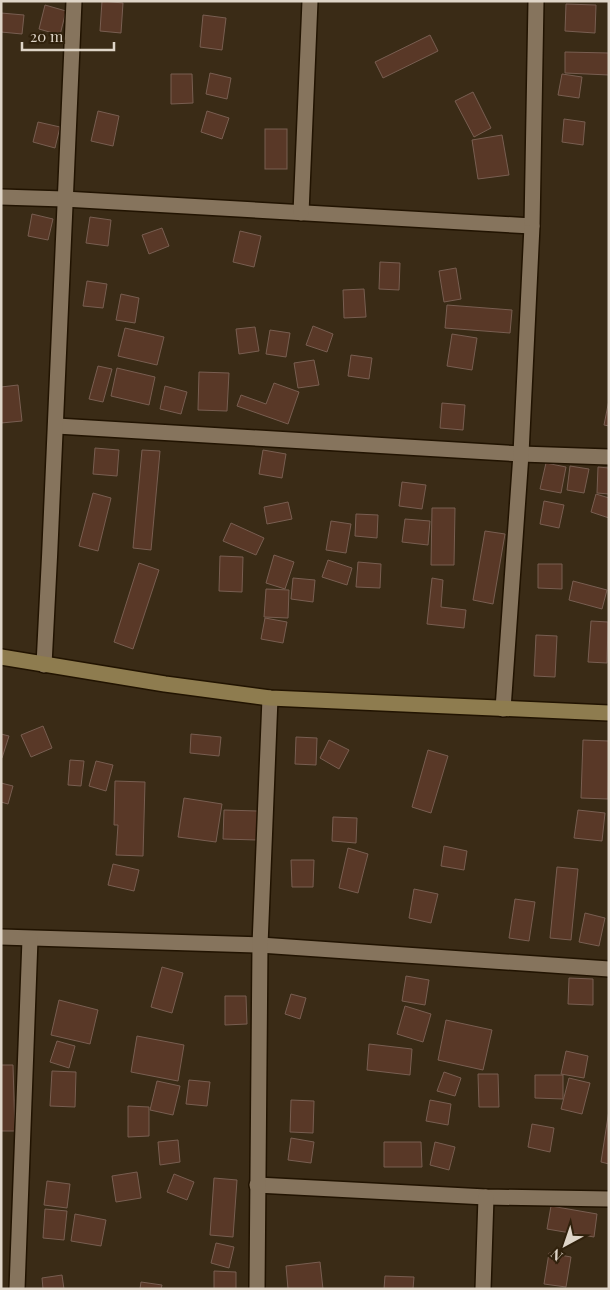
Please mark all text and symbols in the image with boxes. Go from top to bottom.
scale bar [22,20,115,52]
text: 20 m [30,26,64,46]
north arrow [540,1220,590,1270]
text: N [546,1245,566,1266]

